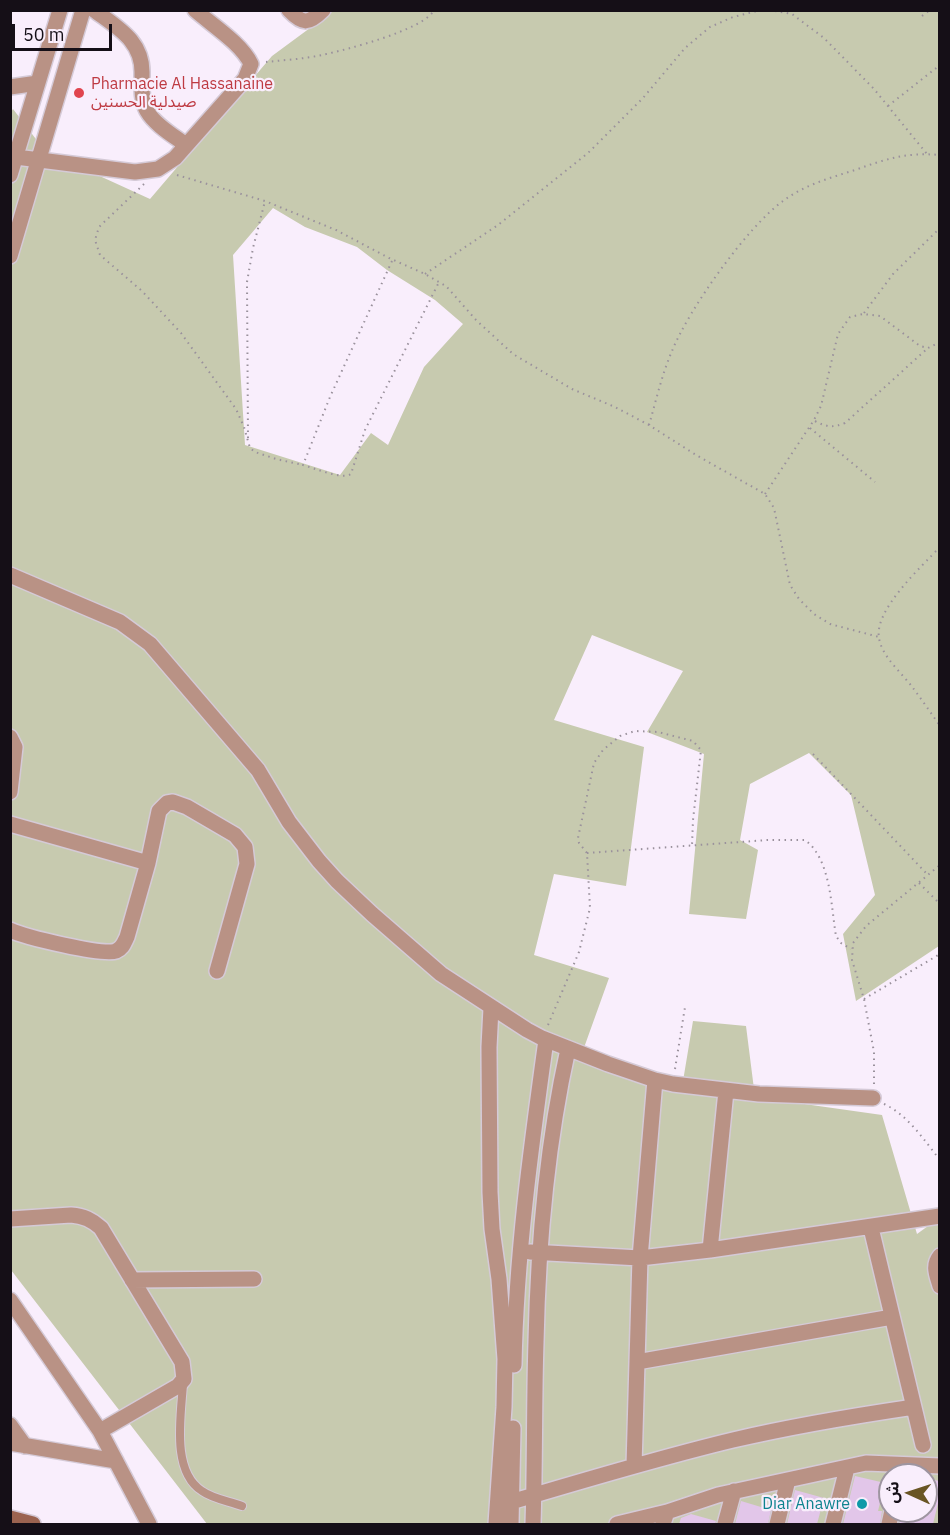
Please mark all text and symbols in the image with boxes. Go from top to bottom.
scale bar [15,12,116,50]
text: 50 m [23,23,65,46]
place label: Pharmacie Al Hassanaine صيدلية الحسنين [91,74,273,112]
marker: Pharmacie Al Hassanaine صيدلية الحسنين [72,86,86,100]
north arrow [878,1463,938,1523]
text: ش [881,1481,903,1504]
place label: Diar Anawre [762,1494,850,1514]
marker: Diar Anawre [855,1497,869,1511]

